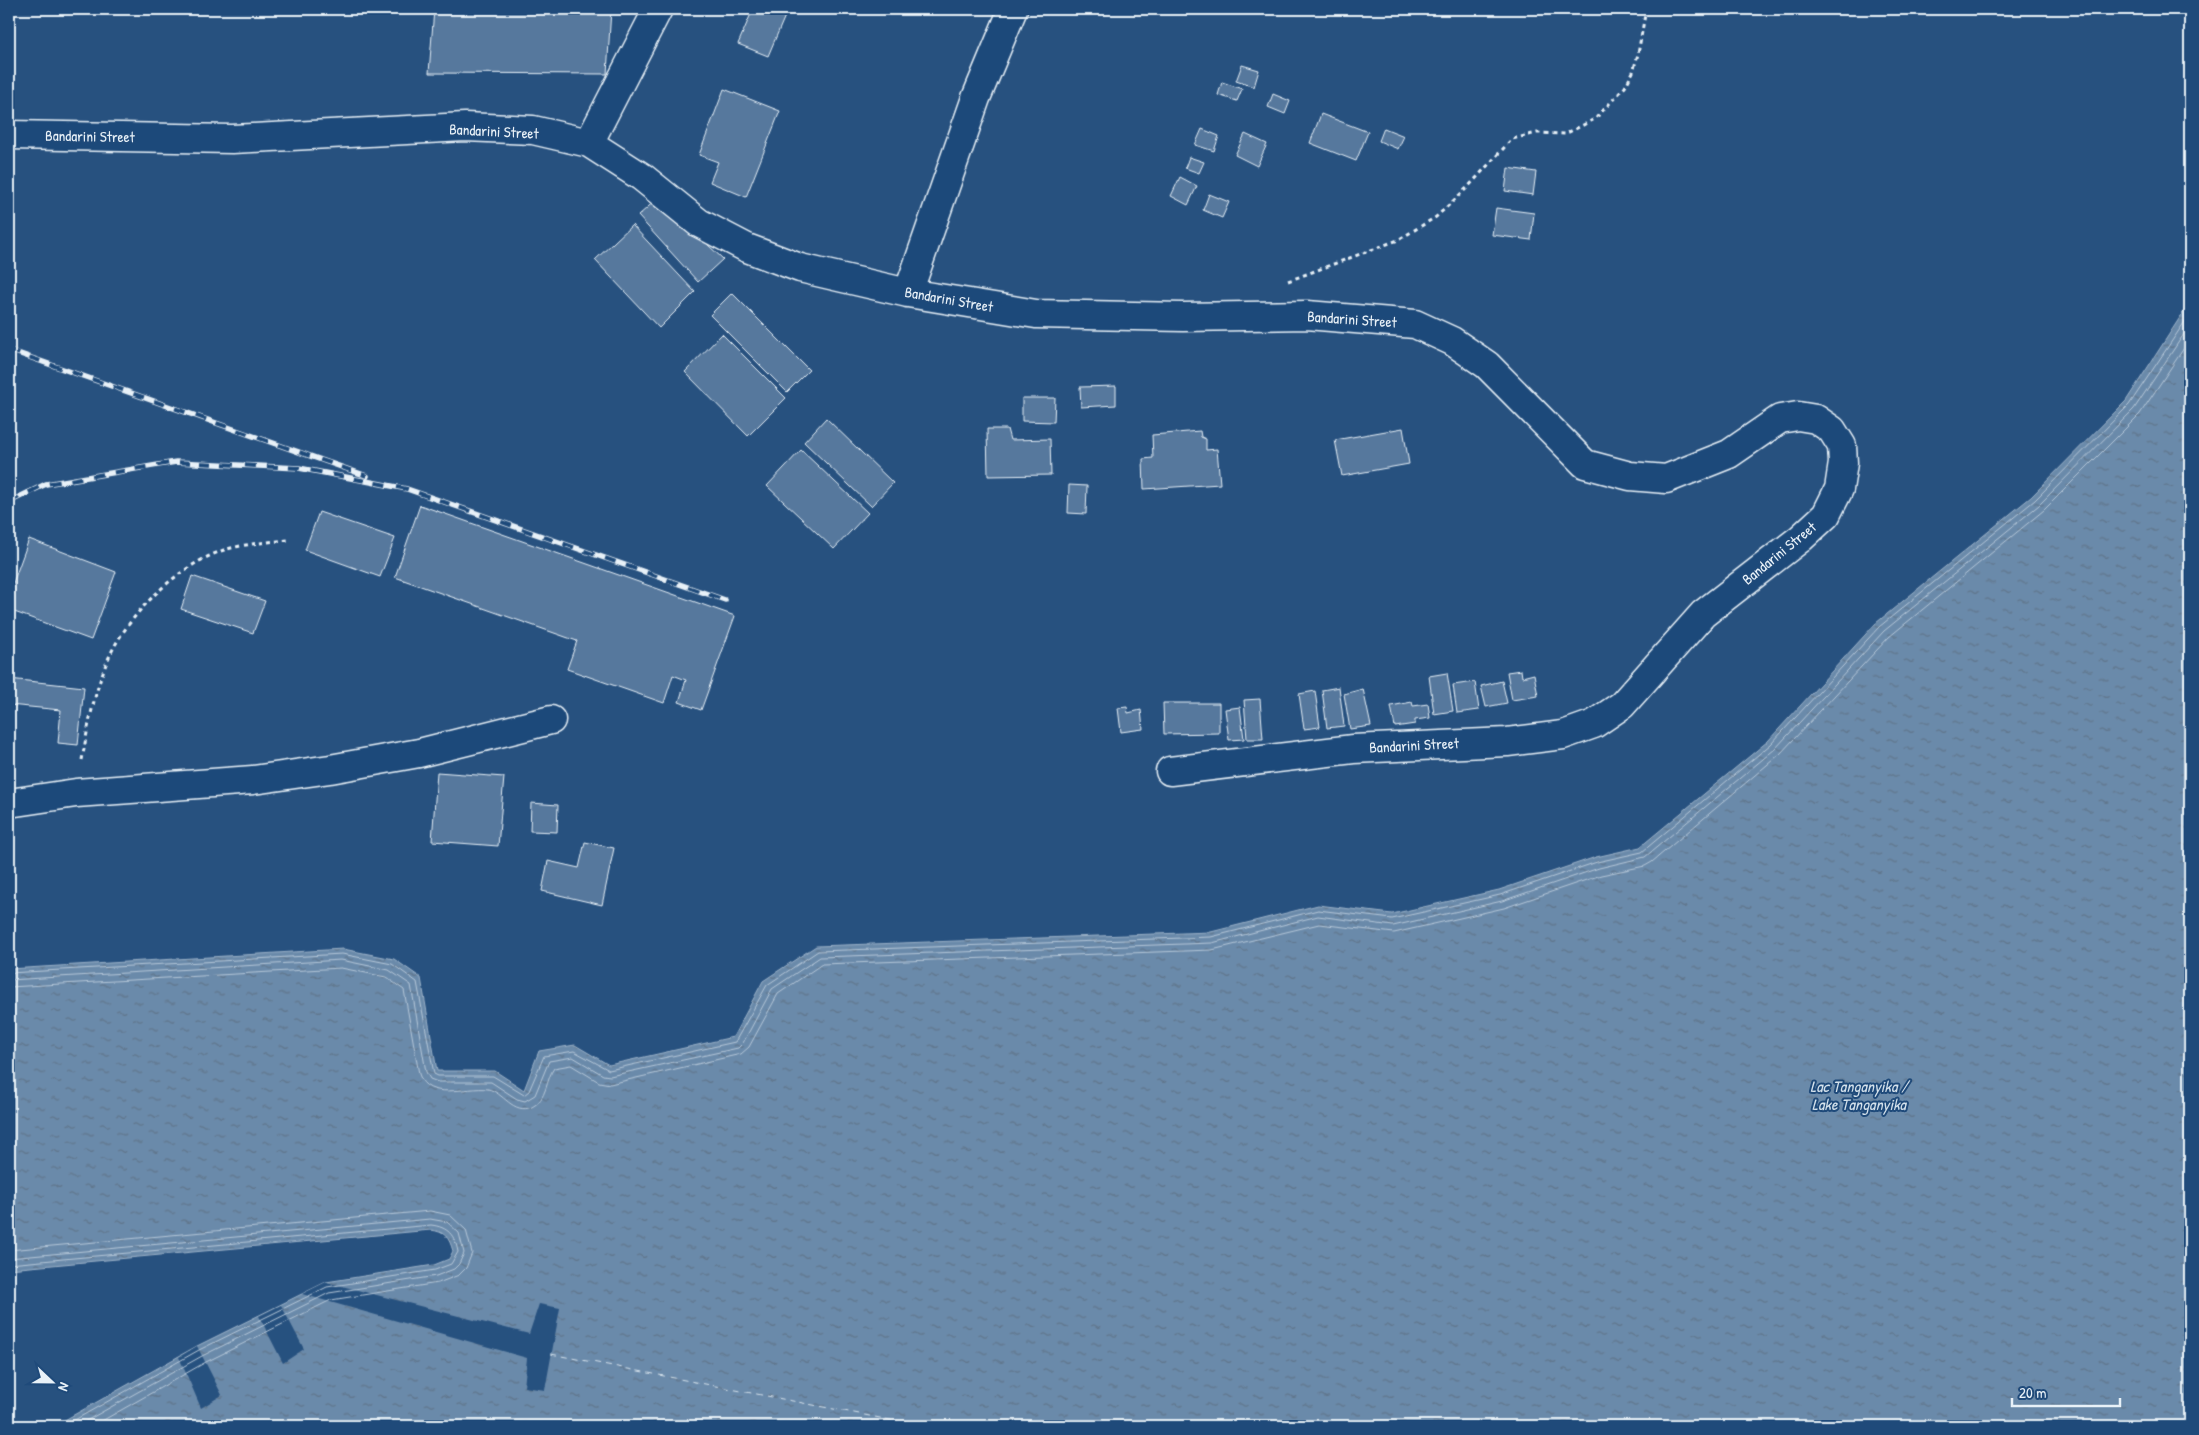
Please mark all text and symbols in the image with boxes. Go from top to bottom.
street label: Bandarini Street [449,118,540,144]
street label: Bandarini Street [45,125,136,147]
street label: Bandarini Street [903,281,996,317]
street label: Bandarini Street [1307,305,1398,333]
street label: Bandarini Street [1738,516,1821,589]
street label: Bandarini Street [1369,732,1460,758]
water label: Lac Tanganyika / Lake Tanganyika [1810,1075,1911,1115]
north arrow [28,1358,78,1408]
scale bar [2012,1375,2119,1407]
text: N [54,1380,75,1395]
text: 20 m [2019,1382,2046,1403]

